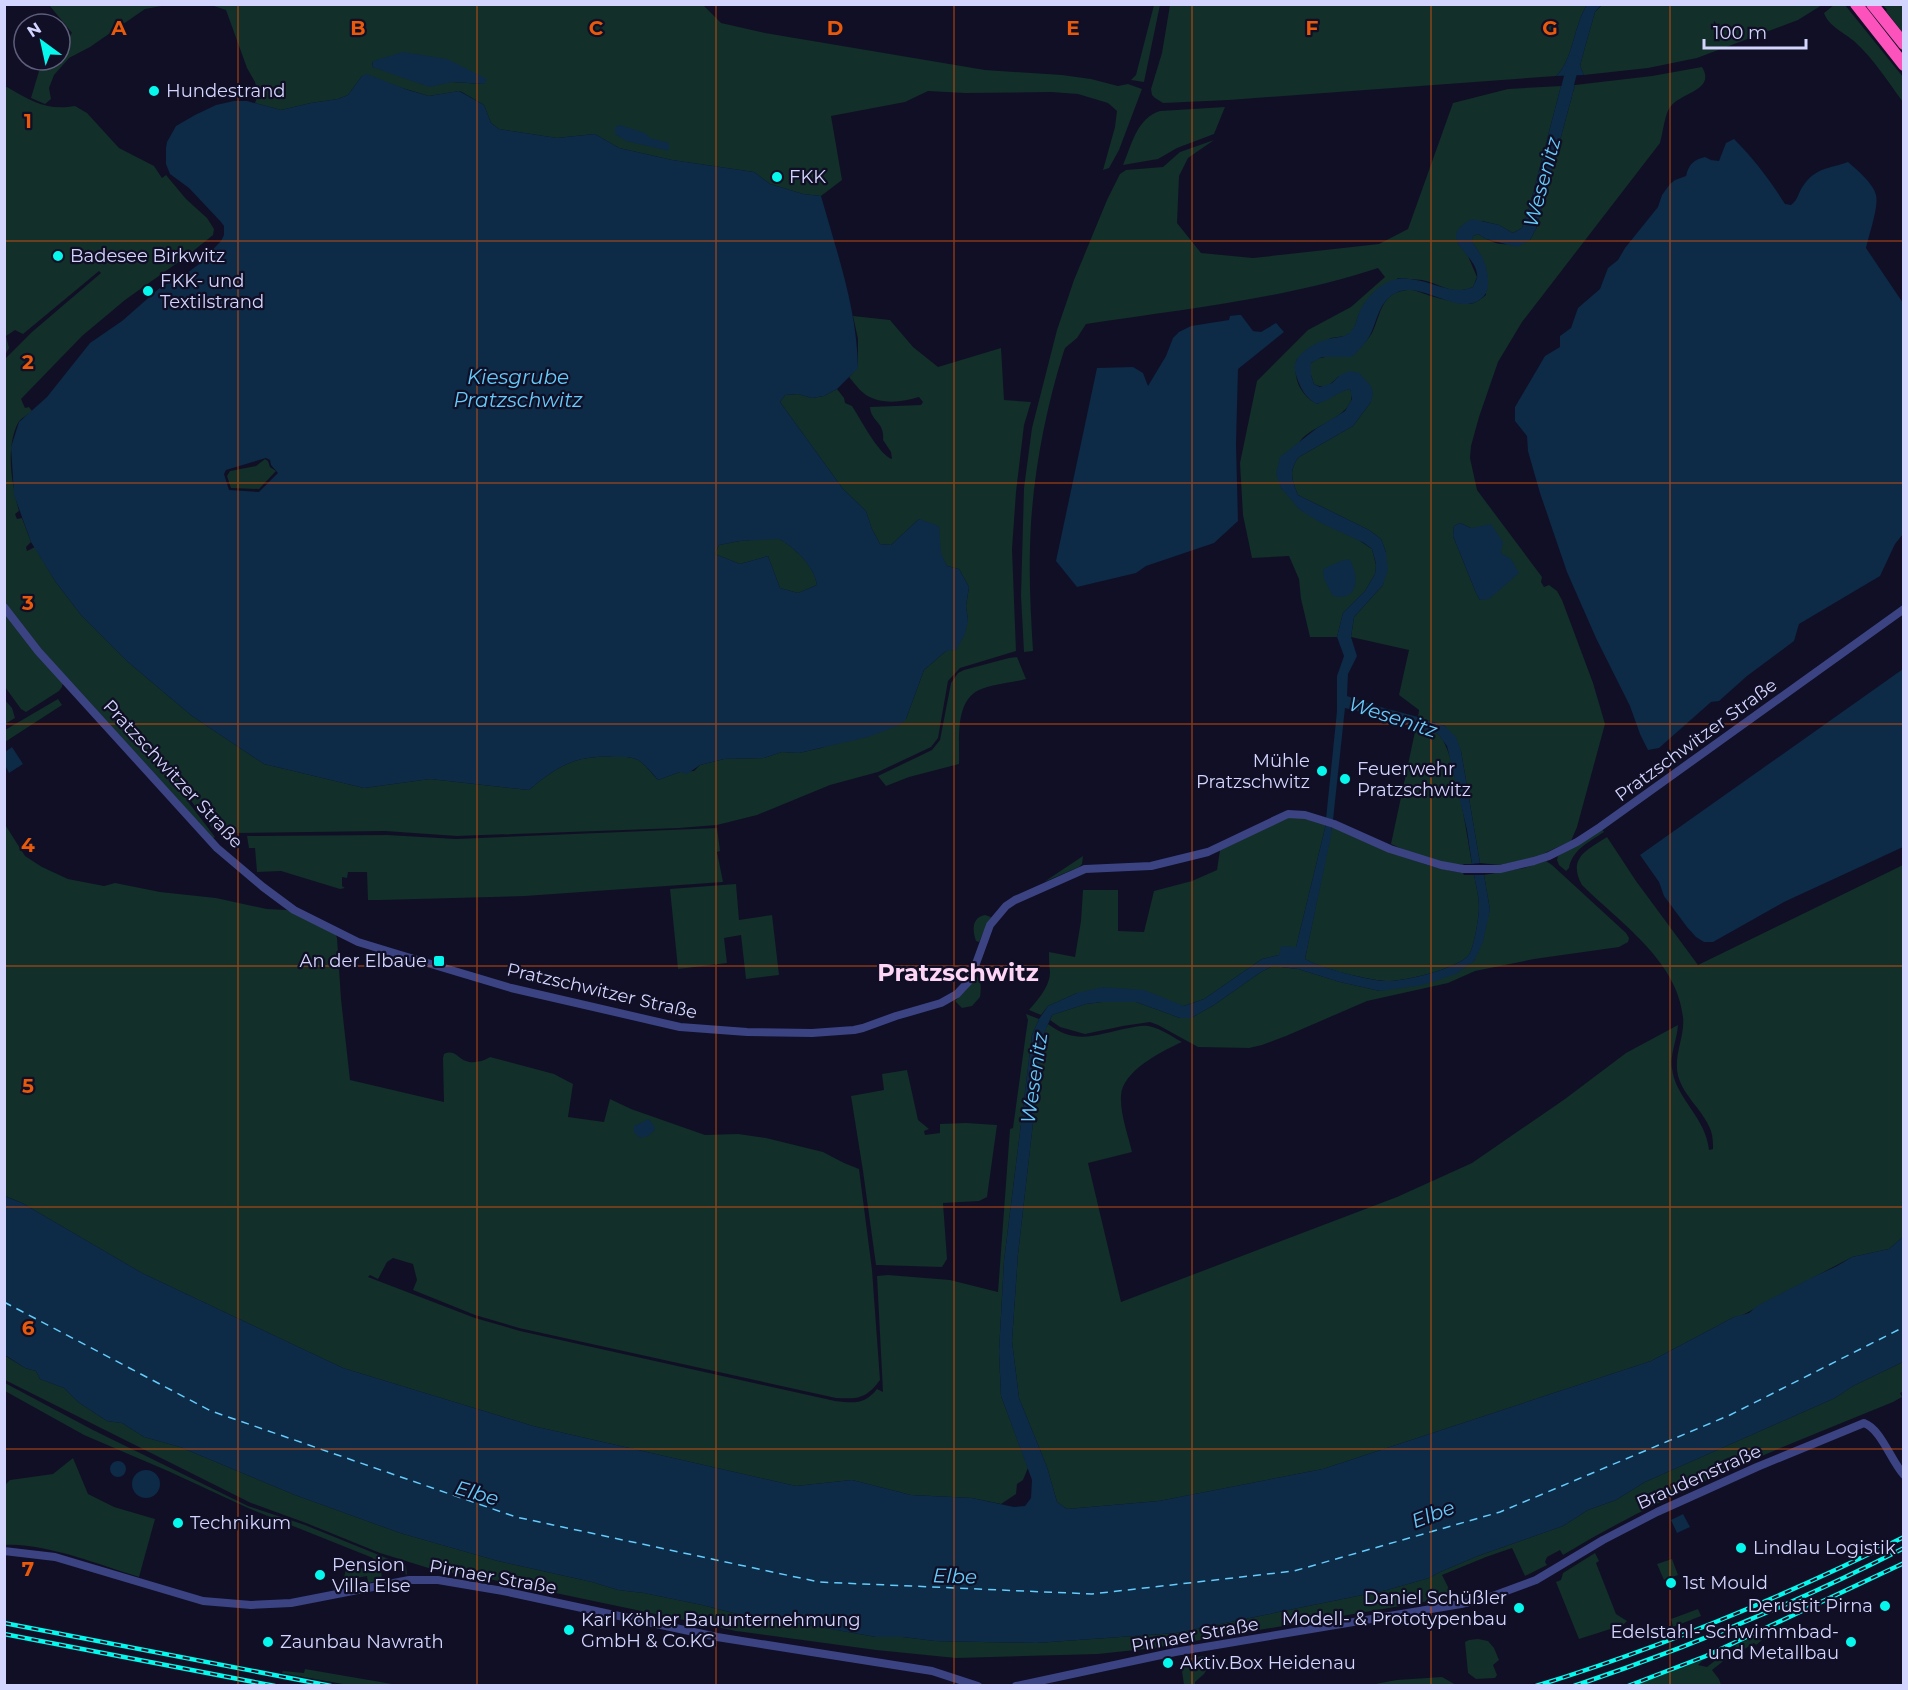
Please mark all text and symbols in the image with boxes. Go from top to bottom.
north arrow [12,12,72,72]
scale bar [1704,12,1806,50]
text: A [110,16,127,40]
text: B [350,16,366,40]
text: C [589,16,604,40]
text: D [827,16,843,40]
text: E [1066,16,1080,40]
text: F [1306,16,1319,40]
text: G [1542,16,1558,40]
text: N [24,18,45,41]
text: 100 m [1713,22,1767,44]
place label: Hundestrand [166,80,286,102]
marker: Hundestrand [147,84,161,98]
text: 1 [24,109,32,133]
water label: Wesenitz [1519,134,1566,229]
place label: FKK [789,166,826,188]
marker: FKK [770,170,784,184]
place label: Badesee Birkwitz [70,245,225,267]
marker: Badesee Birkwitz [51,249,65,263]
place label: FKK- und Textilstrand [160,270,264,313]
marker: FKK- und Textilstrand [141,284,155,298]
text: 2 [22,350,34,374]
water label: Kiesgrube Pratzschwitz [453,365,583,412]
text: 3 [21,591,34,615]
street label: Pratzschwitzer Straße [1611,674,1781,806]
water label: Wesenitz [1346,691,1441,743]
street label: Pratzschwitzer Straße [98,695,248,853]
place label: Mühle Pratzschwitz [1196,750,1310,793]
place label: Feuerwehr Pratzschwitz [1357,758,1471,801]
marker: Mühle Pratzschwitz [1315,764,1329,778]
marker: Feuerwehr Pratzschwitz [1338,772,1352,786]
text: 4 [21,833,35,857]
place label: An der Elbaue [300,950,427,972]
marker: An der Elbaue [432,954,446,968]
street label: Pratzschwitzer Straße [505,958,700,1024]
district label: Pratzschwitz [877,958,1039,987]
water label: Wesenitz [1016,1030,1052,1125]
text: 5 [22,1074,34,1098]
text: 6 [22,1316,35,1340]
street label: Braudenstraße [1633,1440,1765,1514]
water label: Elbe [452,1475,502,1511]
water label: Elbe [1408,1495,1458,1533]
place label: Technikum [190,1512,291,1534]
marker: Technikum [171,1516,185,1530]
place label: Lindlau Logistik [1753,1537,1896,1559]
marker: Lindlau Logistik [1734,1541,1748,1555]
place label: Pension Villa Else [332,1554,411,1597]
street label: Pirnaer Straße [428,1555,558,1599]
text: 7 [22,1557,34,1581]
water label: Elbe [932,1563,978,1589]
marker: Pension Villa Else [313,1568,327,1582]
place label: 1st Mould [1683,1572,1768,1594]
marker: 1st Mould [1664,1576,1678,1590]
place label: Daniel Schüßler Modell- & Prototypenbau [1282,1587,1507,1630]
place label: Derustit Pirna [1748,1595,1873,1617]
marker: Derustit Pirna [1878,1599,1892,1613]
marker: Daniel Schüßler Modell- & Prototypenbau [1512,1601,1526,1615]
place label: Karl Köhler Bauunternehmung GmbH & Co.KG [581,1609,861,1652]
street label: Pirnaer Straße [1130,1613,1260,1657]
place label: Edelstahl- Schwimmbad- und Metallbau [1610,1621,1839,1664]
marker: Karl Köhler Bauunternehmung GmbH & Co.KG [562,1623,576,1637]
place label: Zaunbau Nawrath [280,1631,444,1653]
marker: Zaunbau Nawrath [261,1635,275,1649]
marker: Edelstahl- Schwimmbad- und Metallbau [1844,1635,1858,1649]
place label: Aktiv.Box Heidenau [1180,1652,1356,1674]
marker: Aktiv.Box Heidenau [1161,1656,1175,1670]

